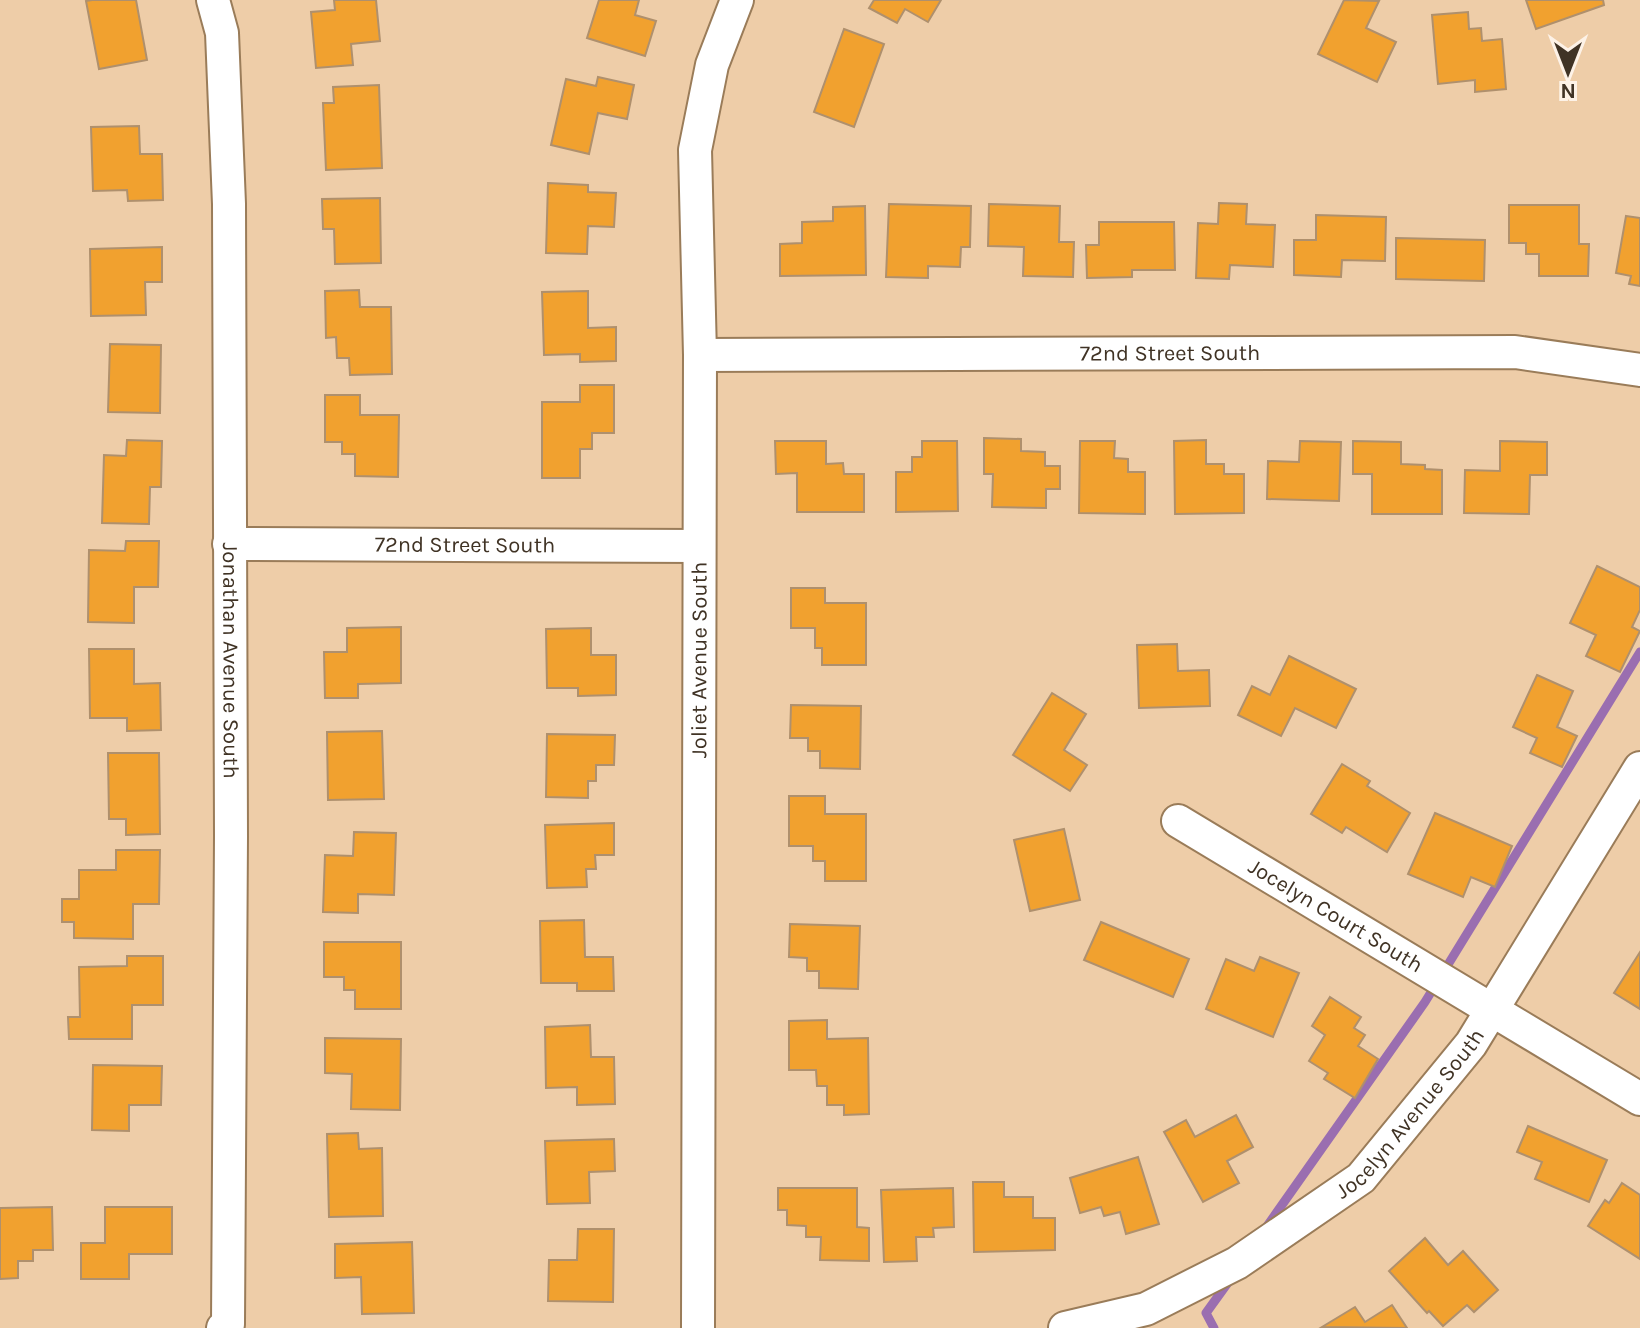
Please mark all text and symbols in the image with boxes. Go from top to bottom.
north arrow [1528,32,1608,112]
text: N [1560,78,1576,104]
street label: 72nd Street South [1080,340,1260,367]
street label: 72nd Street South [375,532,555,558]
street label: Jonathan Avenue South [217,542,244,779]
street label: Joliet Avenue South [686,562,713,758]
street label: Jocelyn Court South [1244,853,1428,978]
street label: Jocelyn Avenue South [1331,1024,1490,1204]

